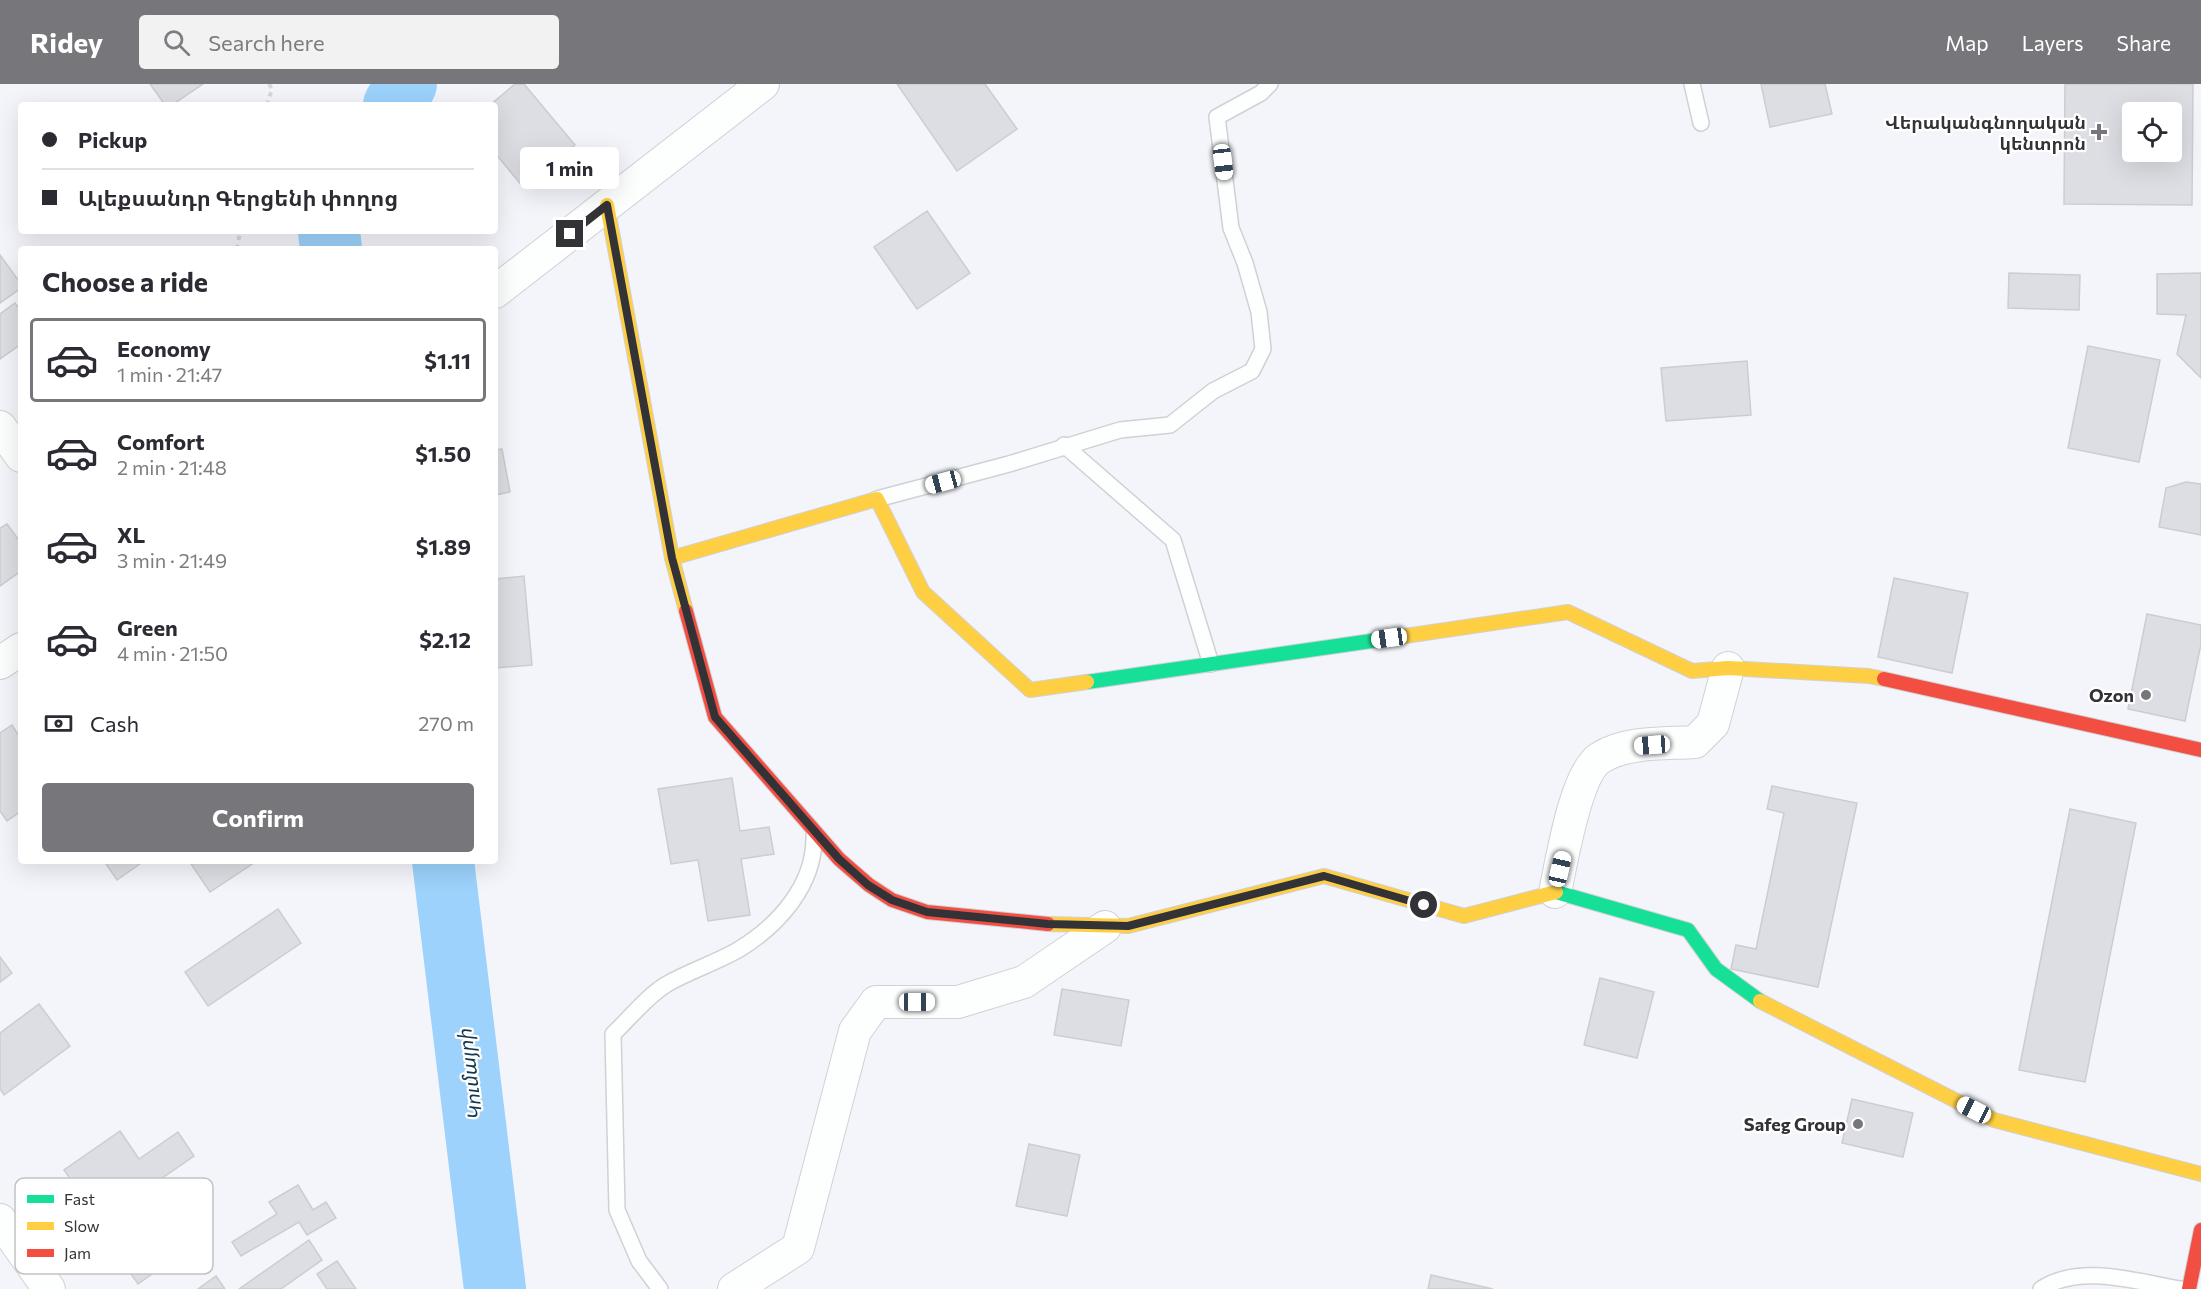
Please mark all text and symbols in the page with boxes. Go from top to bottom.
search box [139,15,559,69]
text: Ridey [30,25,103,59]
icon: search [160,26,193,59]
text: Search here [208,29,325,56]
text: Map [1945,30,1989,55]
text: Layers [2022,30,2084,55]
text: Share [2117,30,2171,55]
map controls [2122,102,2182,162]
button: locate [2122,102,2182,162]
place label: Վերականգնողական կենտրոն [1885,111,2086,154]
marker: Վերականգնողական կենտրոն [2090,123,2108,141]
text: Pickup [78,126,147,153]
car [1212,143,1234,181]
callout: 1 min [520,147,620,189]
text: 1 min [546,156,593,180]
text: Ալեքսանդր Գերցենի փողոց [78,184,398,211]
route end [556,220,583,247]
text: Choose a ride [42,265,208,298]
icon: car [45,333,99,387]
text: Economy [117,335,211,362]
text: $1.11 [424,347,471,374]
text: 1 min · 21:47 [117,362,222,386]
icon: car [45,426,99,480]
text: Comfort [117,428,205,455]
text: $1.50 [415,440,471,467]
text: 2 min · 21:48 [117,455,227,479]
car [923,469,963,495]
icon: car [45,519,99,573]
text: XL [117,521,145,548]
text: $1.89 [416,533,471,560]
text: 3 min · 21:49 [117,548,227,572]
icon: car [45,612,99,666]
text: Green [117,614,178,641]
text: $2.12 [419,626,471,653]
car [1370,627,1408,649]
text: 4 min · 21:50 [117,641,228,665]
place label: Ozon [2089,684,2134,706]
marker: Ozon [2139,688,2153,702]
icon: cash [42,707,75,740]
text: Cash [90,710,139,737]
text: 270 m [418,711,474,735]
car [1633,735,1671,755]
button: Confirm [42,783,474,852]
car [1547,849,1573,889]
route start [1410,891,1437,918]
car [899,993,935,1011]
water label: Կումայրի [451,1027,488,1122]
car [1954,1094,1994,1126]
place label: Safeg Group [1744,1113,1846,1135]
marker: Safeg Group [1851,1117,1865,1131]
legend [15,1178,213,1274]
text: Fast [64,1189,95,1208]
text: Slow [64,1216,100,1235]
text: Jam [64,1243,91,1262]

